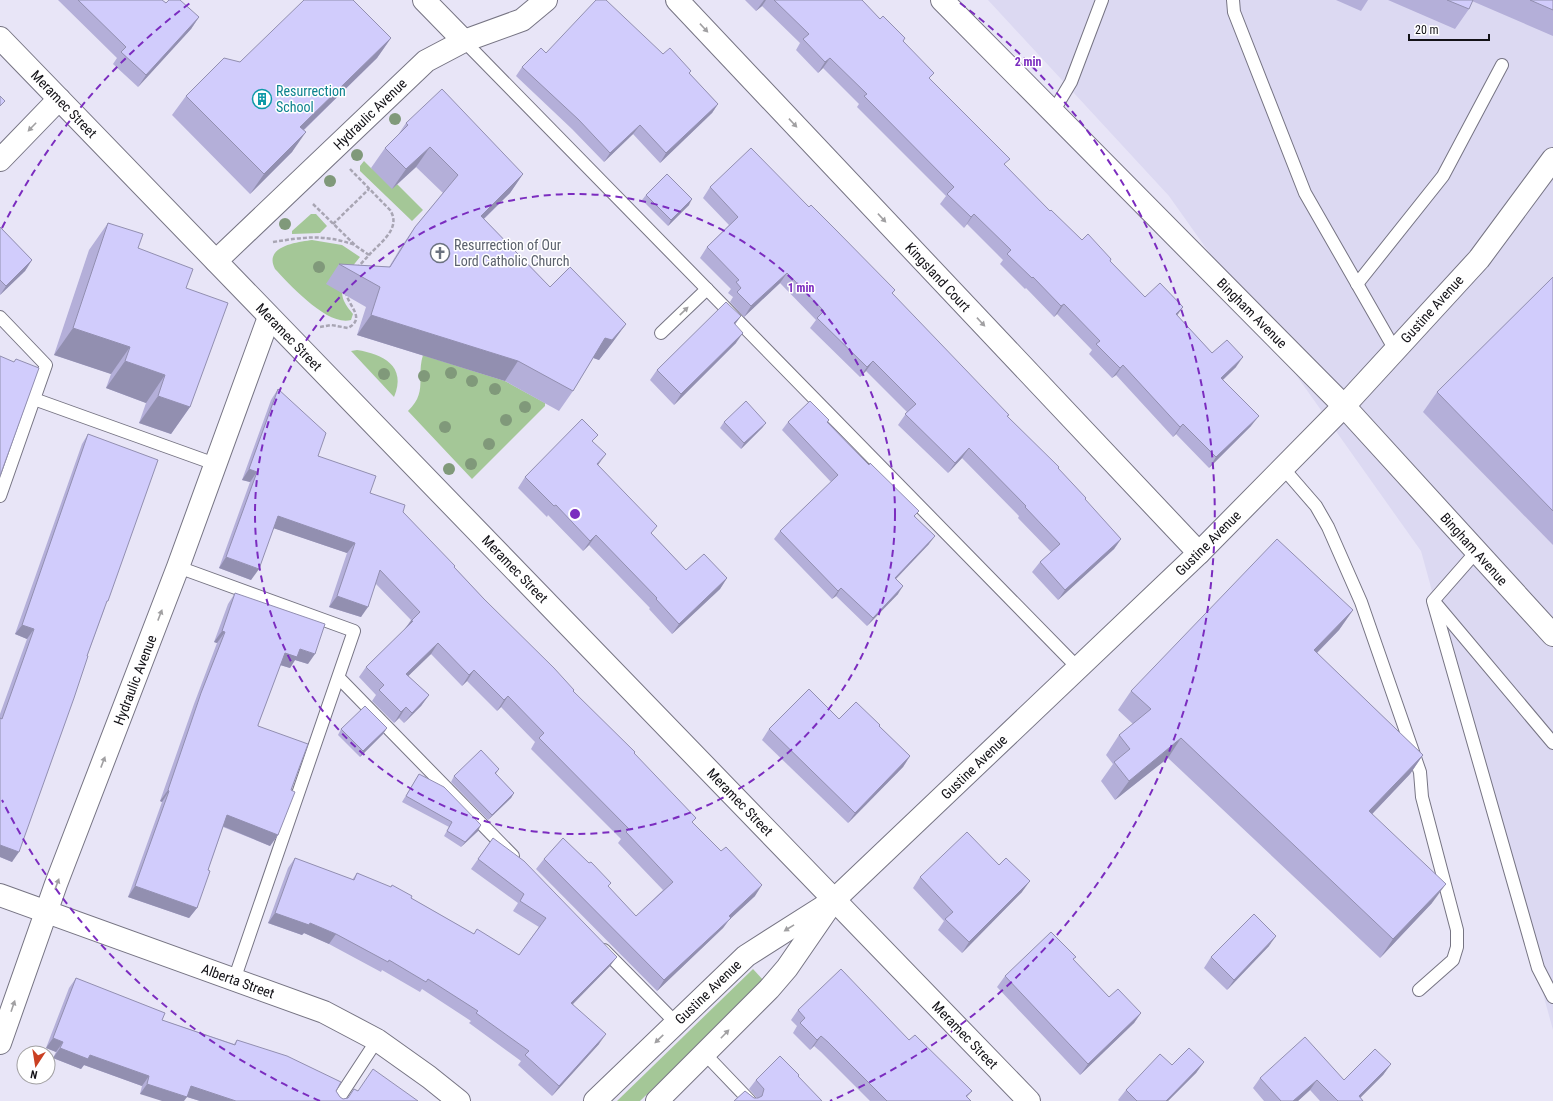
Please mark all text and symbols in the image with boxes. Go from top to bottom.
scale bar [1409,16,1489,42]
one-way arrow [699,23,709,33]
text: 20 m [1415,23,1439,37]
text: 2 min [1015,55,1041,69]
street label: Meramec Street [28,67,100,141]
street label: Hydraulic Avenue [330,75,410,153]
place label: Resurrection School [276,83,346,115]
building icon: Resurrection School [251,88,273,110]
one-way arrow [788,118,798,128]
one-way arrow [27,122,37,132]
one-way arrow [878,213,887,223]
place label: Resurrection of Our Lord Catholic Church [454,237,570,269]
street label: Kingsland Court [902,239,974,315]
church icon: Resurrection of Our Lord Catholic Church [429,242,451,264]
street label: Gustine Avenue [1397,272,1467,346]
street label: Bingham Avenue [1214,275,1291,352]
text: 1 min [788,281,814,295]
street label: Meramec Street [253,300,325,374]
one-way arrow [679,307,689,316]
one-way arrow [976,318,985,327]
centre of rings [568,507,582,521]
street label: Gustine Avenue [1172,507,1244,579]
street label: Bingham Avenue [1437,509,1511,589]
street label: Meramec Street [479,532,551,606]
one-way arrow [157,608,163,620]
street label: Hydraulic Avenue [110,632,160,727]
street label: Gustine Avenue [938,731,1011,803]
one-way arrow [101,756,107,768]
street label: Meramec Street [704,765,776,839]
one-way arrow [54,877,60,889]
one-way arrow [784,924,794,932]
street label: Gustine Avenue [672,956,745,1028]
street label: Alberta Street [199,960,277,1002]
street label: Meramec Street [929,998,1001,1072]
one-way arrow [10,1000,16,1012]
one-way arrow [720,1029,729,1039]
one-way arrow [654,1034,664,1044]
north arrow [16,1045,56,1085]
text: N [29,1067,39,1081]

